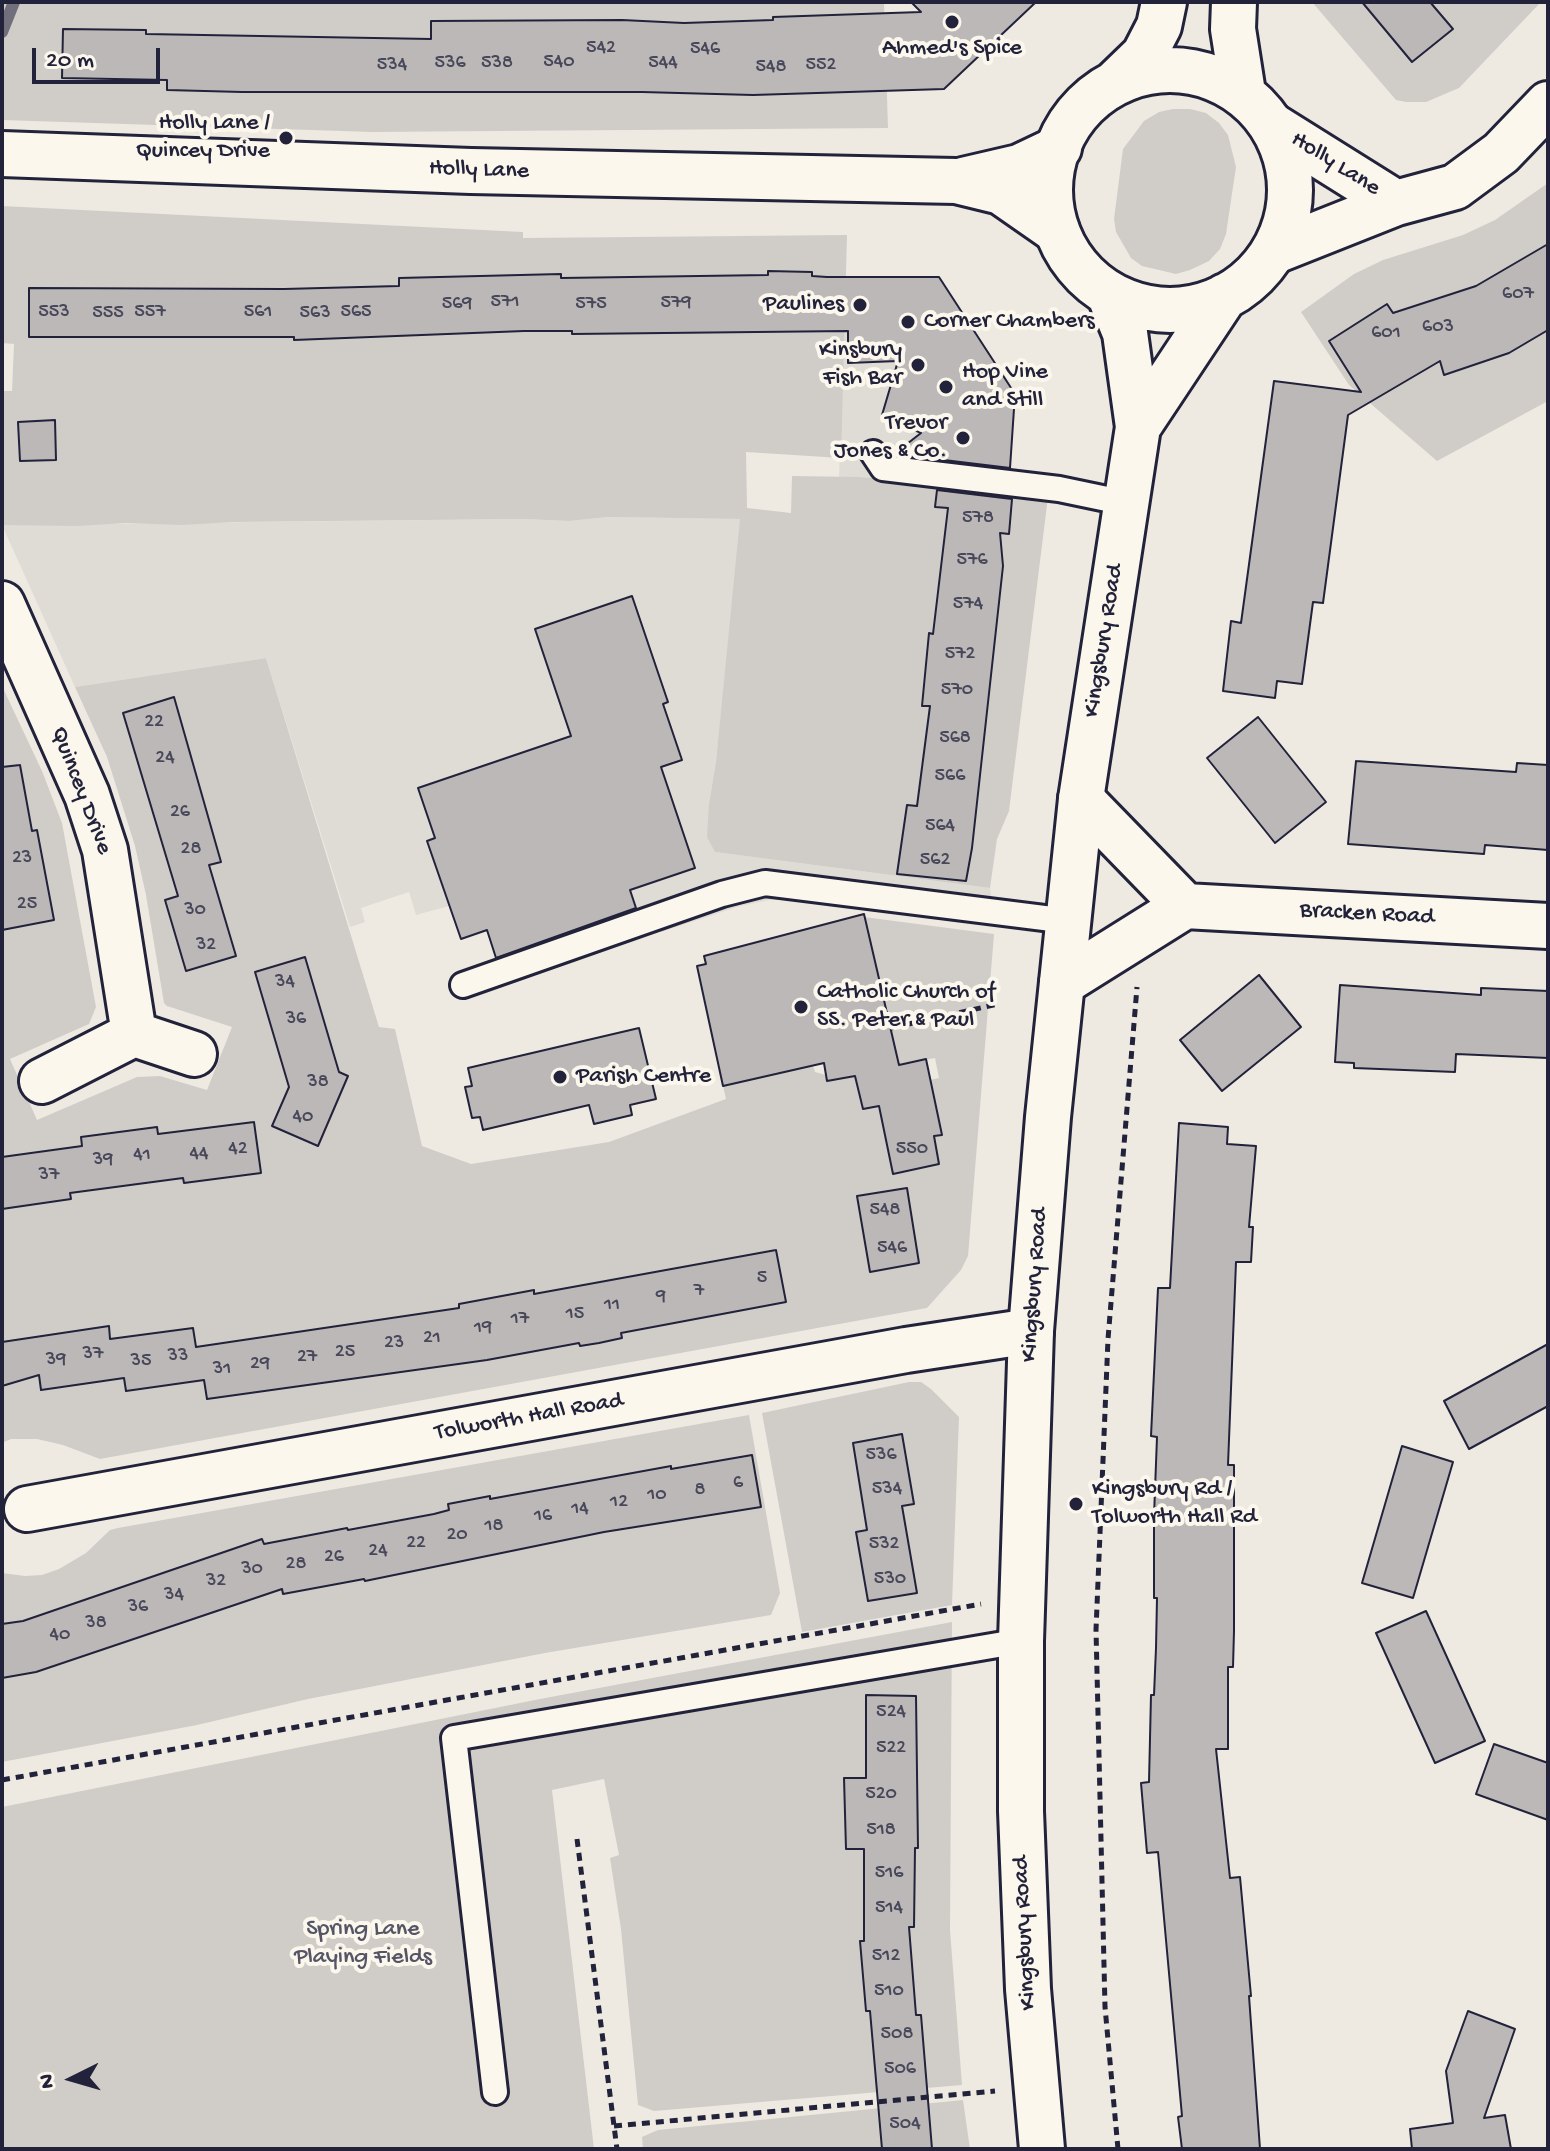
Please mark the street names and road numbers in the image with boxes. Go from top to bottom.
street label: Holly Lane [1285,126,1385,204]
street label: Holly Lane [428,155,530,187]
street label: Kingsbury Road [1079,562,1131,720]
street label: Quincey Drive [42,723,118,859]
street label: Bracken Road [1299,897,1435,933]
street label: Kingsbury Road [1016,1207,1056,1363]
street label: Tolworth Hall Road [433,1387,625,1449]
street label: Kingsbury Road [1008,1855,1044,2011]

